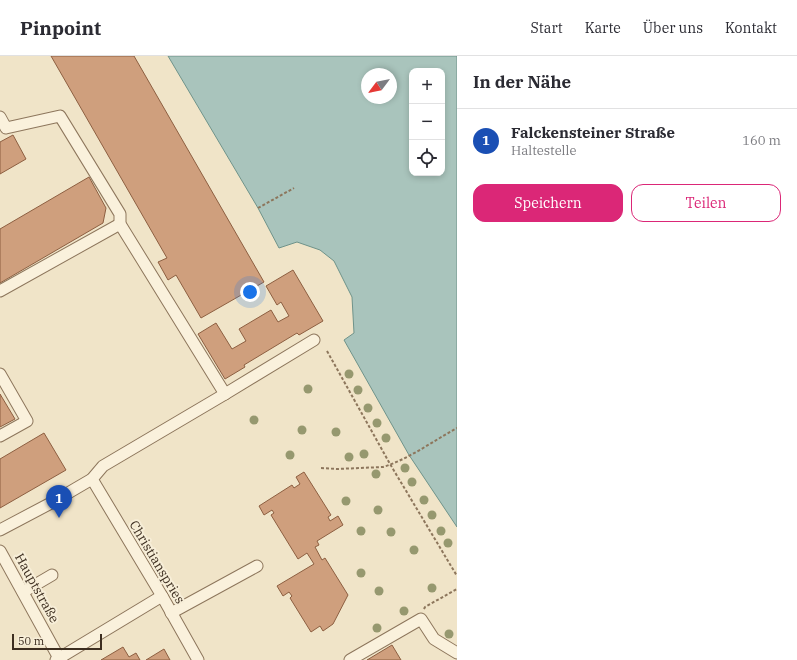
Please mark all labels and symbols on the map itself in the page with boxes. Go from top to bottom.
north arrow [361,68,397,104]
your location [240,282,260,302]
pin: 1 [46,485,72,518]
street label: Christianspries [125,517,189,607]
street label: Hauptstraße [11,550,63,626]
scale bar [12,632,102,651]

